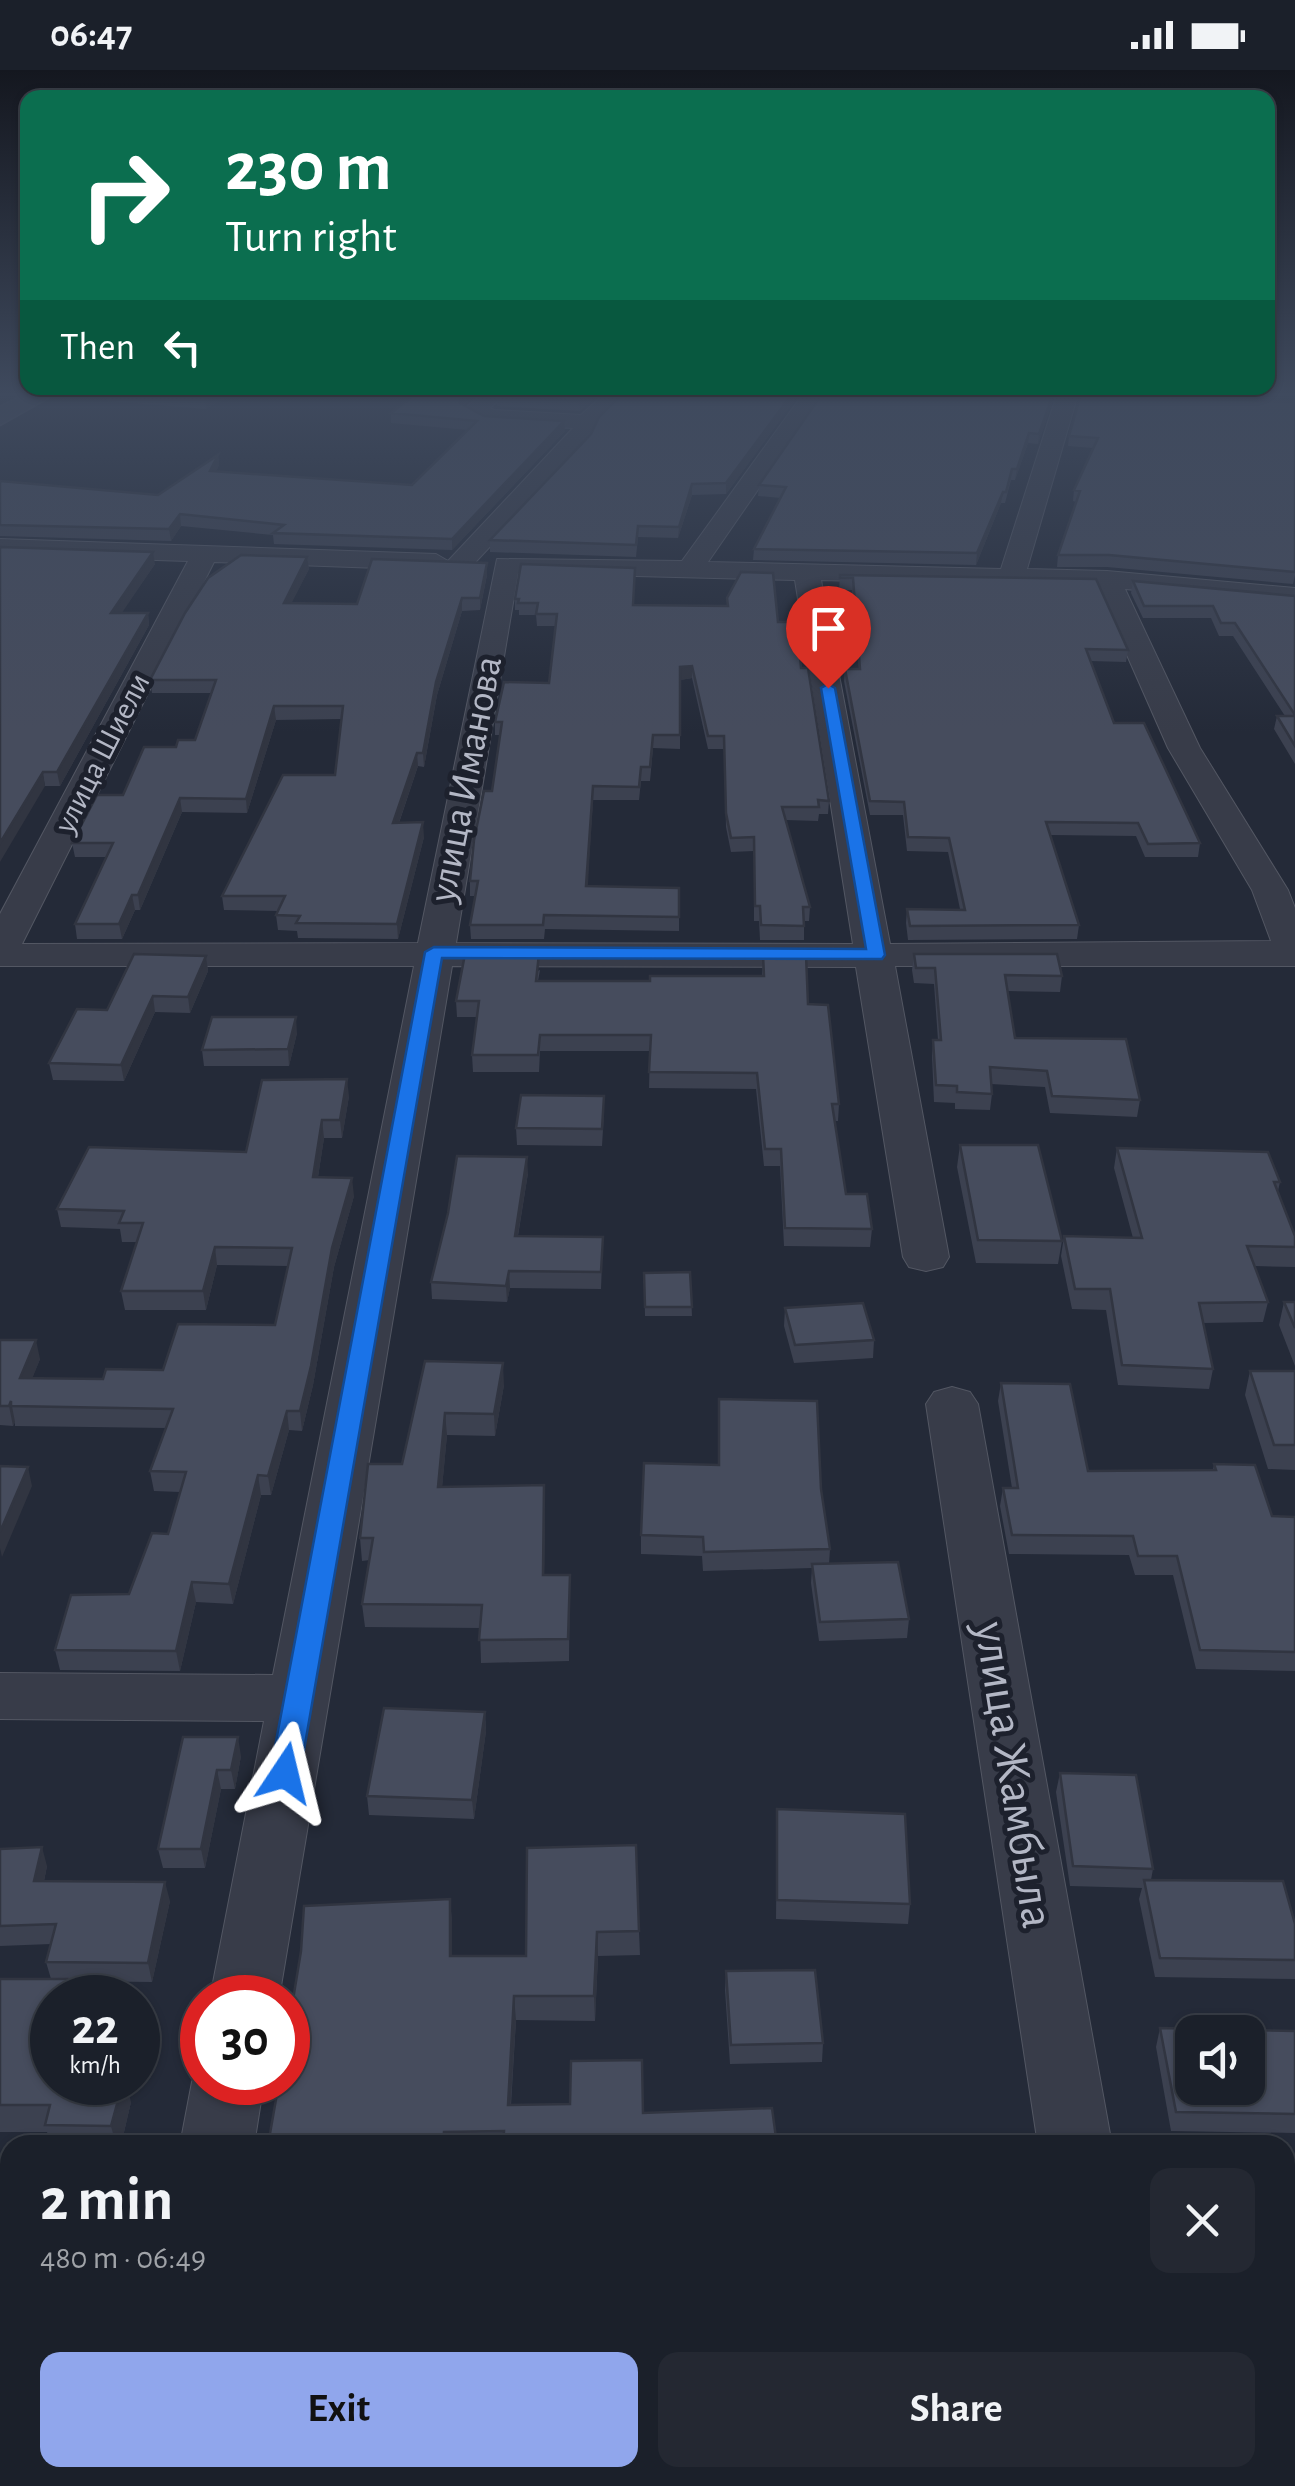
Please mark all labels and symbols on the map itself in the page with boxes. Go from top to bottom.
pin [786,586,871,689]
street label: улица Иманова [422,653,509,906]
street label: улица Шиели [48,668,156,839]
street label: улица Жамбыла [965,1618,1061,1931]
position arrow [233,1721,337,1825]
speed limit sign: 30 [180,1975,310,2105]

